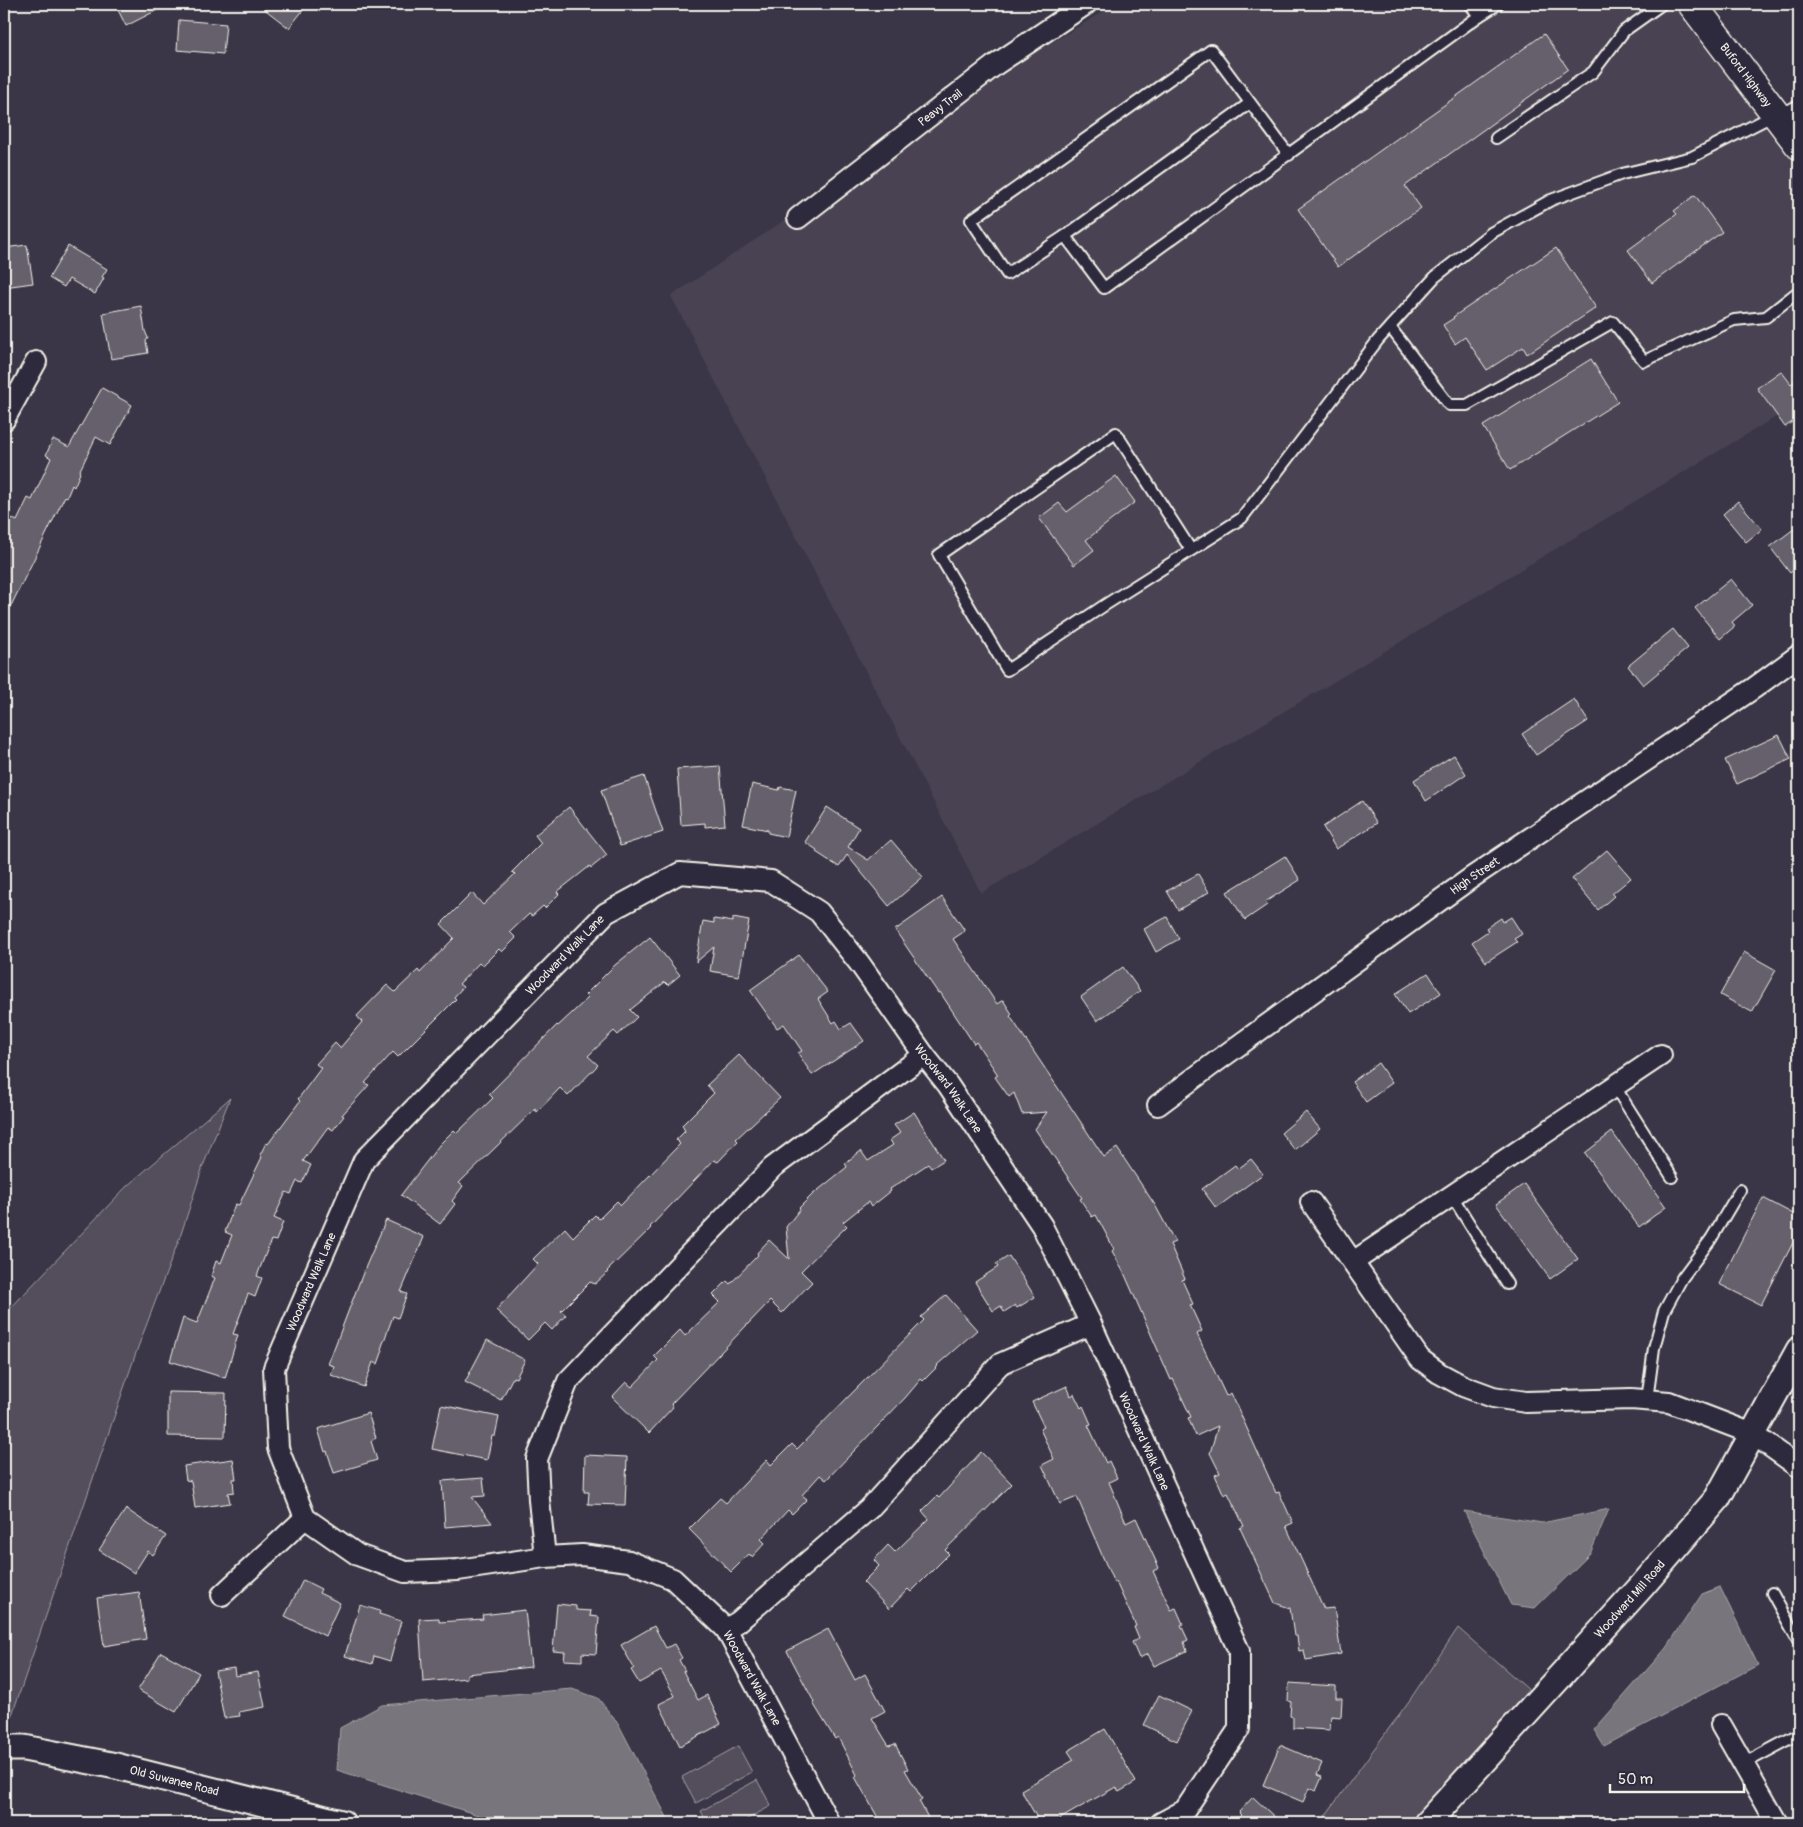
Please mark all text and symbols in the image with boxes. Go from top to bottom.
street label: Buford Highway [1716,40,1774,110]
street label: Peavy Trail [915,86,966,130]
street label: High Street [1447,854,1503,899]
street label: Woodward Walk Lane [523,912,608,998]
street label: Woodward Walk Lane [911,1041,985,1136]
street label: Woodward Walk Lane [284,1230,340,1334]
street label: Woodward Walk Lane [1115,1390,1172,1493]
street label: Woodward Mill Road [1591,1557,1669,1641]
street label: Woodward Walk Lane [719,1628,784,1728]
scale bar [1610,1762,1744,1794]
street label: Old Suwanee Road [128,1763,221,1800]
text: 50 m [1618,1770,1653,1789]

